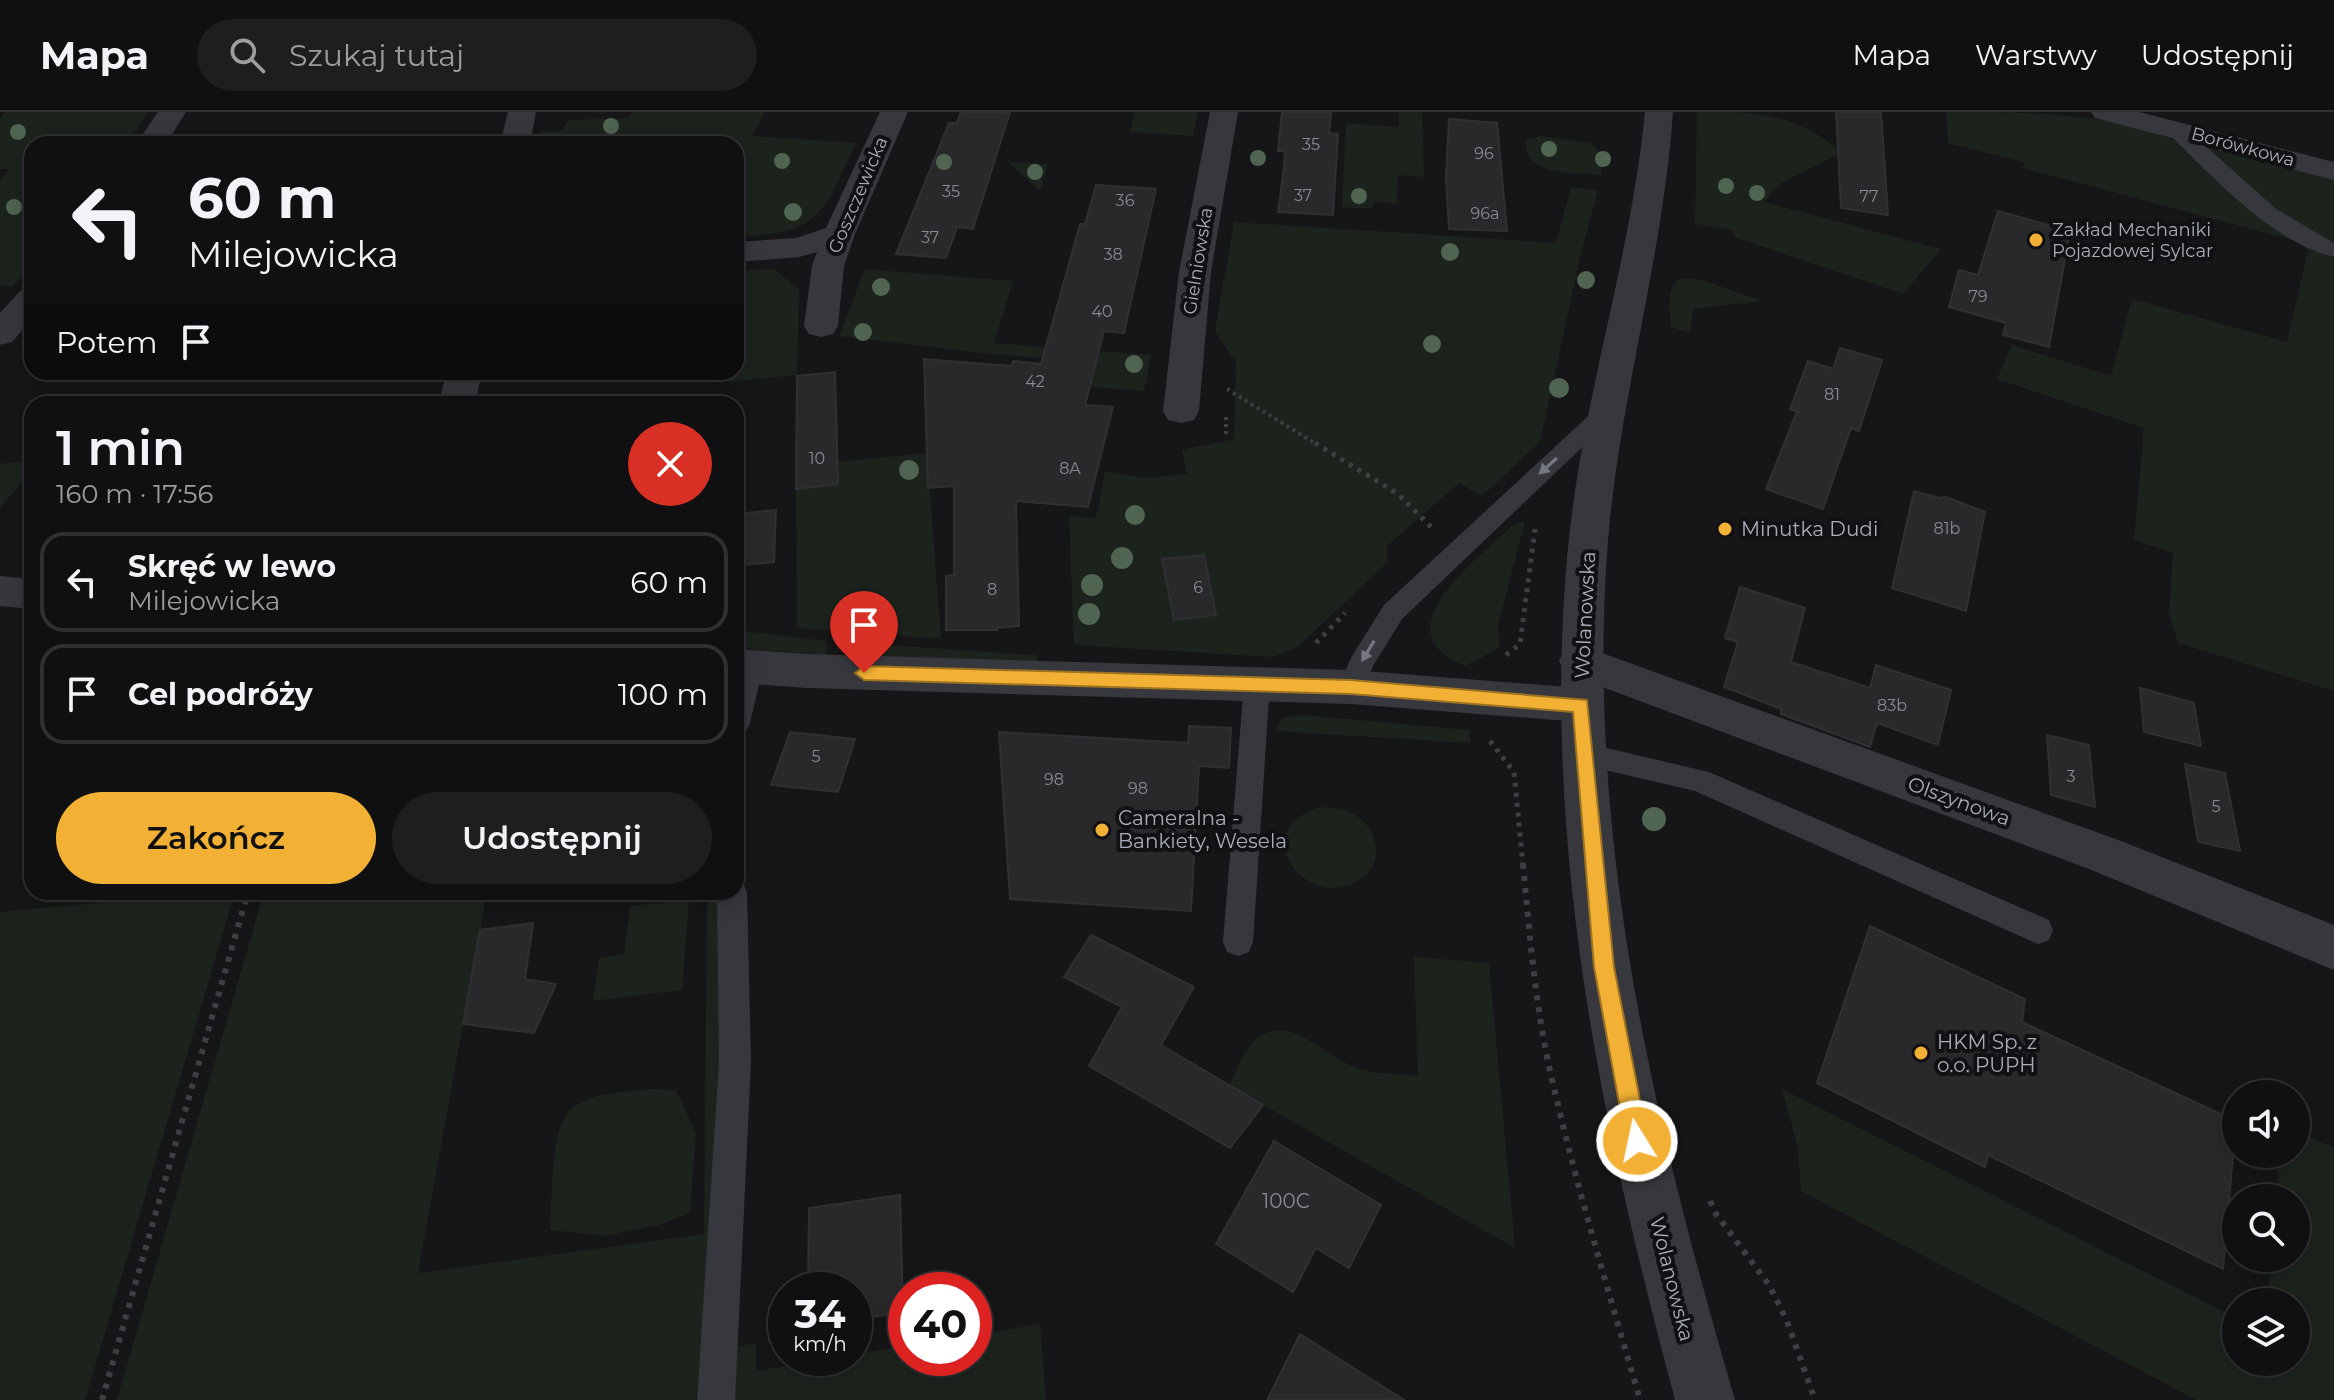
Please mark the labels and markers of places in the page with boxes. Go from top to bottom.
place label: Zakład Mechaniki Pojazdowej Sylcar [2052,219,2213,262]
marker: Zakład Mechaniki Pojazdowej Sylcar [2027,231,2045,249]
place label: Minutka Dudi [1741,517,1878,541]
marker: Minutka Dudi [1716,520,1734,538]
pin [830,591,898,673]
place label: Cameralna - Bankiety, Wesela [1118,806,1287,853]
marker: Cameralna - Bankiety, Wesela [1093,821,1111,839]
place label: HKM Sp. z o.o. PUPH [1937,1030,2037,1077]
marker: HKM Sp. z o.o. PUPH [1912,1044,1930,1062]

